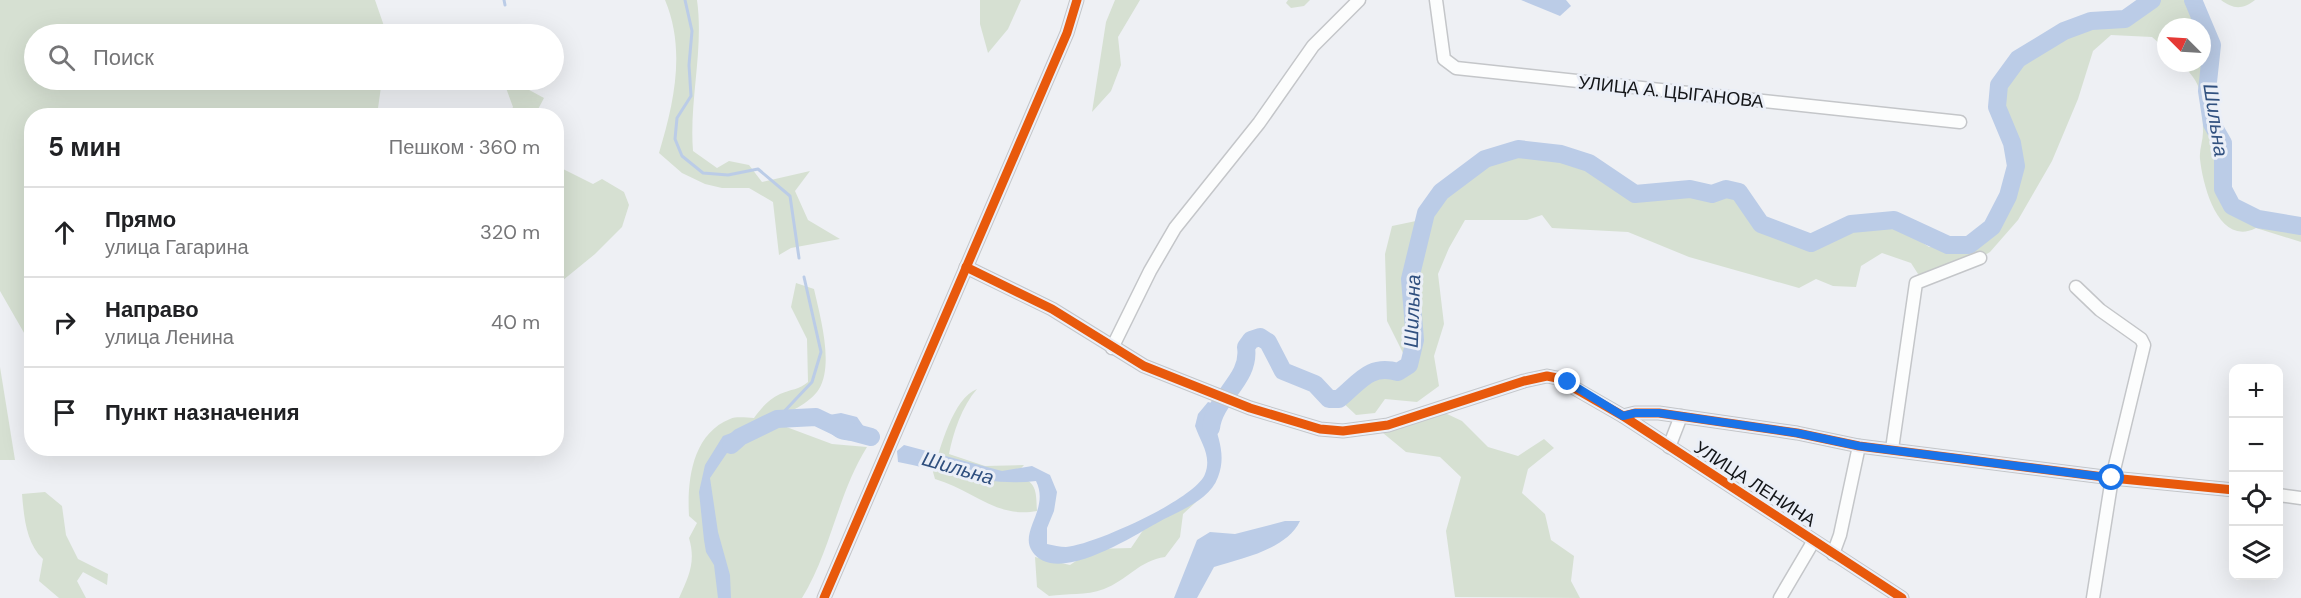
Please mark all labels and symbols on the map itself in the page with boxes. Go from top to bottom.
north arrow [2157,18,2211,72]
street label: УЛИЦА А. ЦЫГАНОВА [1577,70,1765,114]
water label: Шильна [2197,82,2235,158]
water label: Шильна [1398,274,1426,348]
route end [1554,368,1580,394]
street label: УЛИЦА ЛЕНИНА [1690,436,1820,532]
water label: Шильна [919,445,997,491]
route start [2098,464,2124,490]

